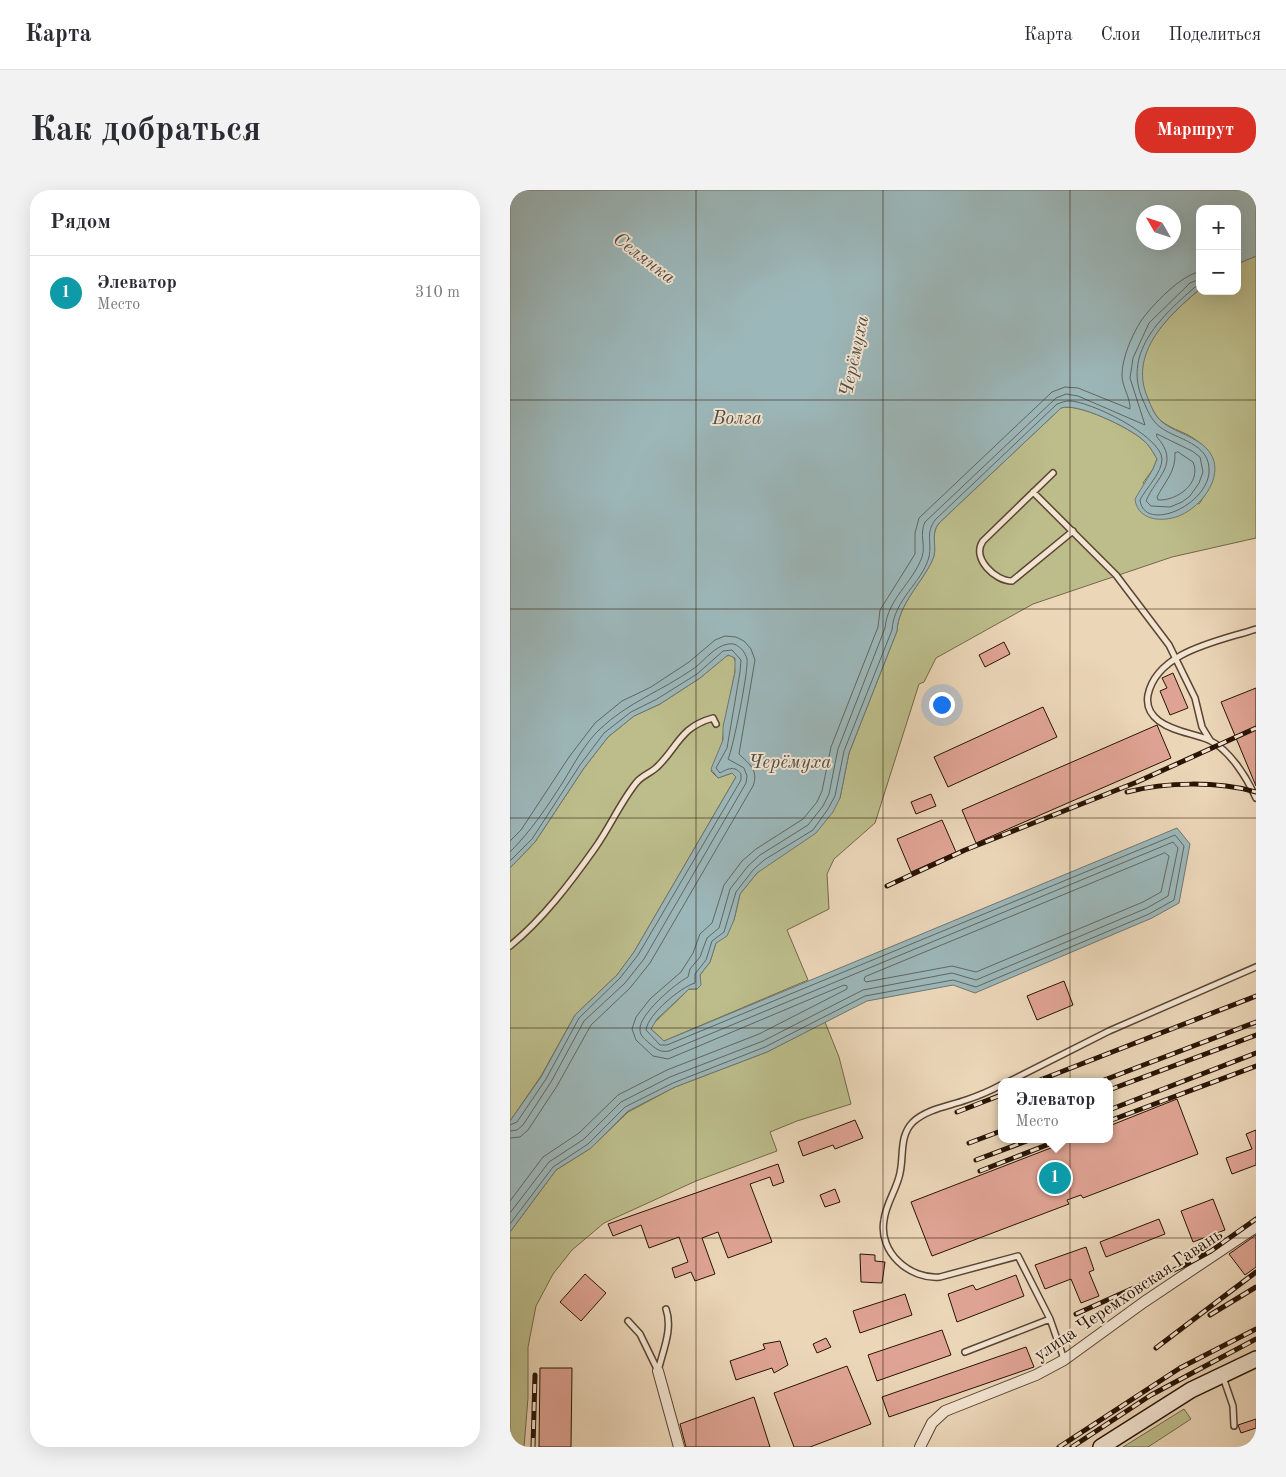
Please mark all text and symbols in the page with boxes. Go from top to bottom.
text: Карта [25,23,92,47]
text: Карта [1024,26,1073,44]
text: Слои [1101,26,1140,44]
text: Поделиться [1168,26,1261,44]
button: Маршрут [1135,107,1256,153]
text: Как добраться [30,113,261,148]
north arrow [1136,205,1181,250]
map controls [1196,205,1241,295]
button: + [1196,205,1241,250]
text: Рядом [50,212,111,233]
water label: Селянка [609,230,678,288]
button: − [1196,250,1241,295]
text: Элеватор [97,274,177,293]
text: 1 [61,285,71,301]
text: 310 m [415,285,460,301]
text: Место [97,297,140,313]
water label: Черёмуха [838,314,873,399]
water label: Волга [711,410,762,429]
your location [929,692,955,718]
water label: Черёмуха [749,754,831,773]
popup [998,1078,1113,1143]
text: Элеватор [1016,1091,1095,1110]
text: Место [1016,1114,1059,1130]
pin: 1 [1039,1159,1071,1197]
street label: улица Черемховская Гавань [1031,1225,1226,1365]

